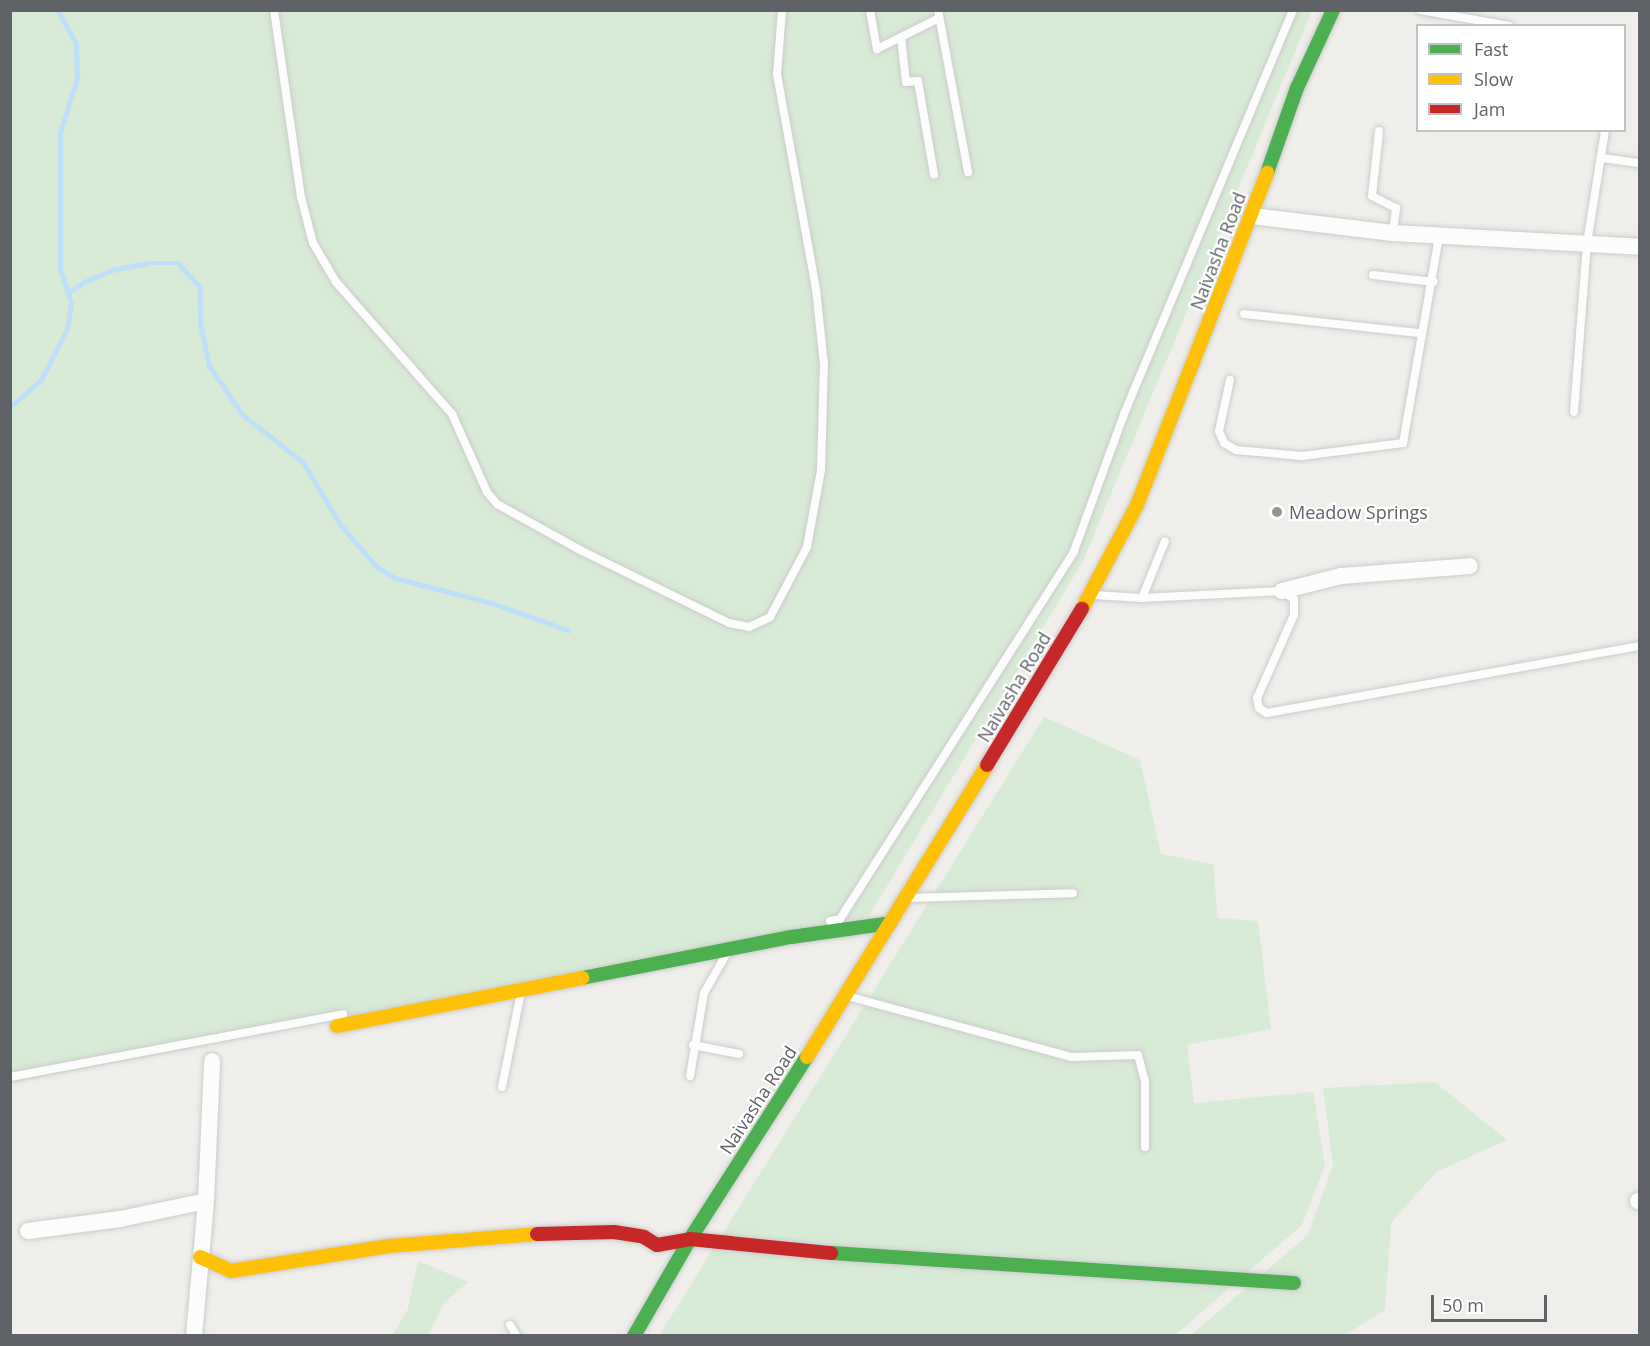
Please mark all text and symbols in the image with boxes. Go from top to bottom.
legend [1416,24,1626,132]
text: Fast [1474,37,1508,61]
text: Slow [1474,67,1513,91]
text: Jam [1474,97,1506,121]
street label: Naivasha Road [1186,189,1250,313]
place label: Meadow Springs [1289,501,1428,523]
marker: Meadow Springs [1270,505,1284,519]
street label: Naivasha Road [973,628,1055,746]
street label: Naivasha Road [715,1042,801,1158]
scale bar [1434,1283,1550,1321]
text: 50 m [1442,1293,1484,1317]

